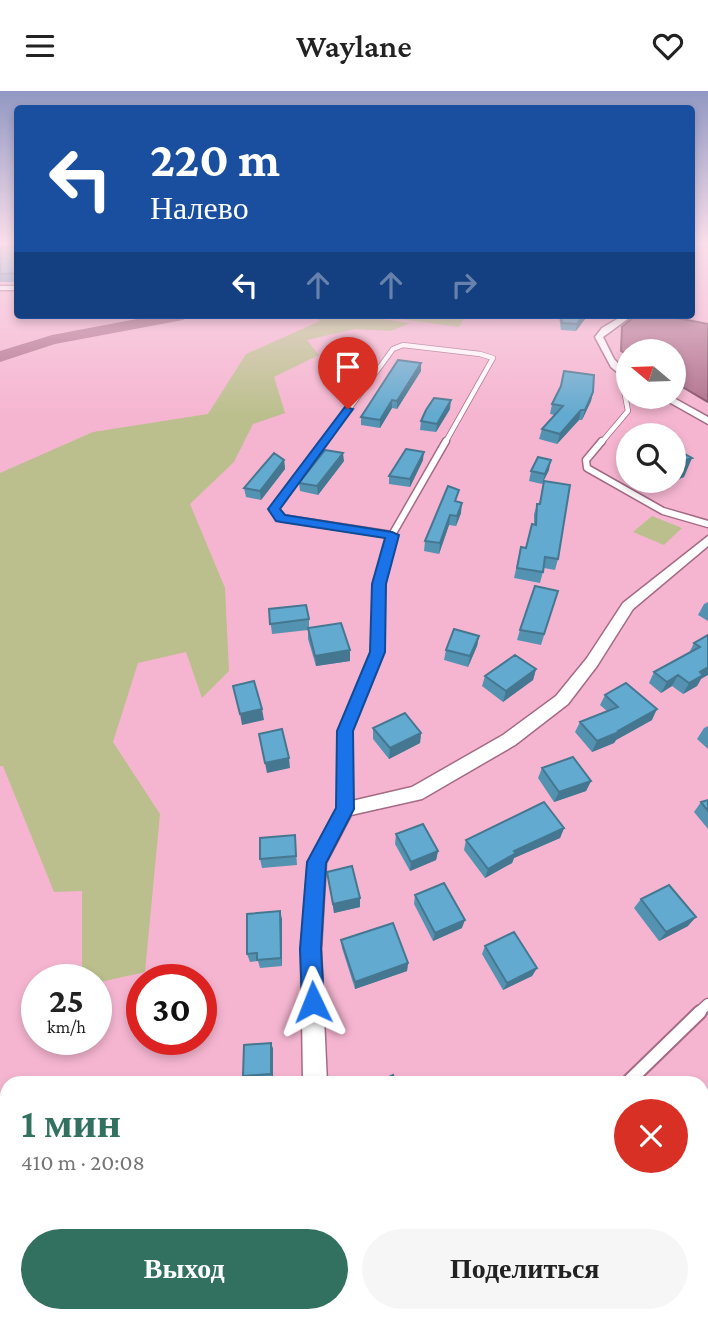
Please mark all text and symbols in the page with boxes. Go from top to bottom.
icon: menu [21,27,59,65]
icon: heart [649,27,687,65]
text: Waylane [296,28,412,64]
text: 220 m [150,132,280,187]
icon: left [35,133,126,224]
text: Налево [150,190,249,226]
icon: left [226,266,264,304]
icon: ahead [299,266,337,304]
icon: ahead [372,266,410,304]
icon: right [445,266,483,304]
pin [318,337,378,409]
north arrow [616,339,686,409]
map controls [616,339,686,493]
icon: arrive [329,348,367,386]
button: search [616,423,686,493]
speed limit sign: 30 [126,964,217,1055]
position arrow [276,965,350,1039]
text: 25 [49,981,84,1020]
text: km/h [47,1017,86,1037]
text: 1 мин [21,1099,121,1146]
button: close [614,1099,688,1173]
text: 410 m · 20:08 [21,1149,145,1175]
button: Выход [21,1229,348,1309]
button: Поделиться [362,1229,688,1309]

